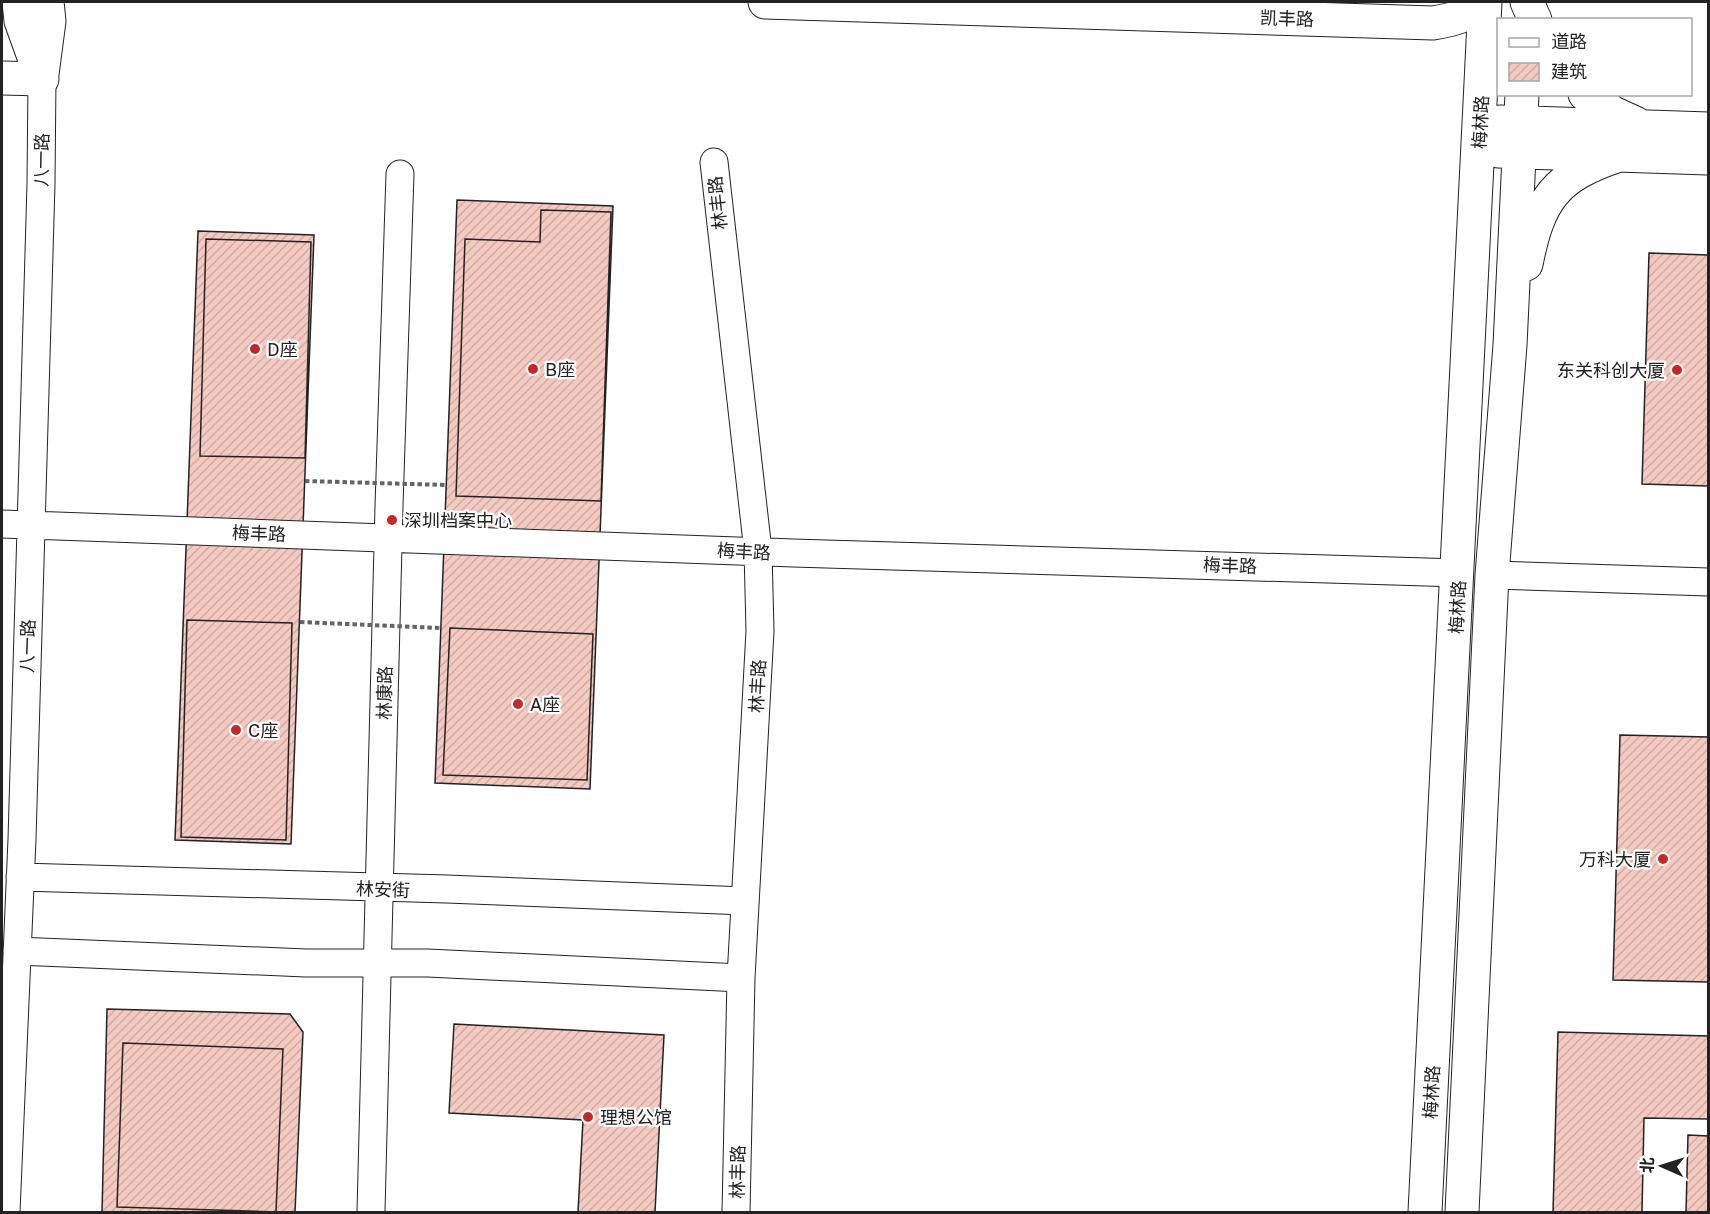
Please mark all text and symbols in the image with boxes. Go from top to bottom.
street label: 凯丰路 [1260,6,1314,30]
legend [1497,18,1692,96]
text: 道路 [1551,30,1587,52]
text: 建筑 [1551,60,1587,82]
street label: 梅林路 [1468,94,1492,150]
street label: 八一路 [30,133,52,187]
street label: 林丰路 [703,175,731,231]
place label: D座 [267,338,298,360]
marker: D座 [248,342,262,356]
place label: B座 [545,358,575,380]
place label: 东关科创大厦 [1557,359,1665,381]
marker: B座 [526,362,540,376]
marker: 东关科创大厦 [1670,363,1684,377]
place label: 深圳档案中心 [404,509,512,531]
marker: 深圳档案中心 [385,513,399,527]
street label: 梅丰路 [232,521,286,545]
street label: 梅丰路 [716,539,772,563]
street label: 梅丰路 [1203,553,1257,577]
street label: 梅林路 [1445,579,1469,635]
street label: 八一路 [15,619,39,673]
street label: 林丰路 [745,658,769,714]
street label: 林康路 [373,666,395,720]
place label: A座 [530,693,560,715]
marker: A座 [511,697,525,711]
place label: C座 [248,719,278,741]
marker: C座 [229,723,243,737]
place label: 万科大厦 [1579,848,1651,870]
marker: 万科大厦 [1656,852,1670,866]
street label: 林安街 [356,877,410,901]
street label: 梅林路 [1419,1064,1443,1120]
place label: 理想公馆 [600,1106,672,1128]
marker: 理想公馆 [581,1110,595,1124]
north arrow [1632,1136,1692,1196]
street label: 林丰路 [726,1145,748,1199]
text: 北 [1637,1157,1657,1174]

